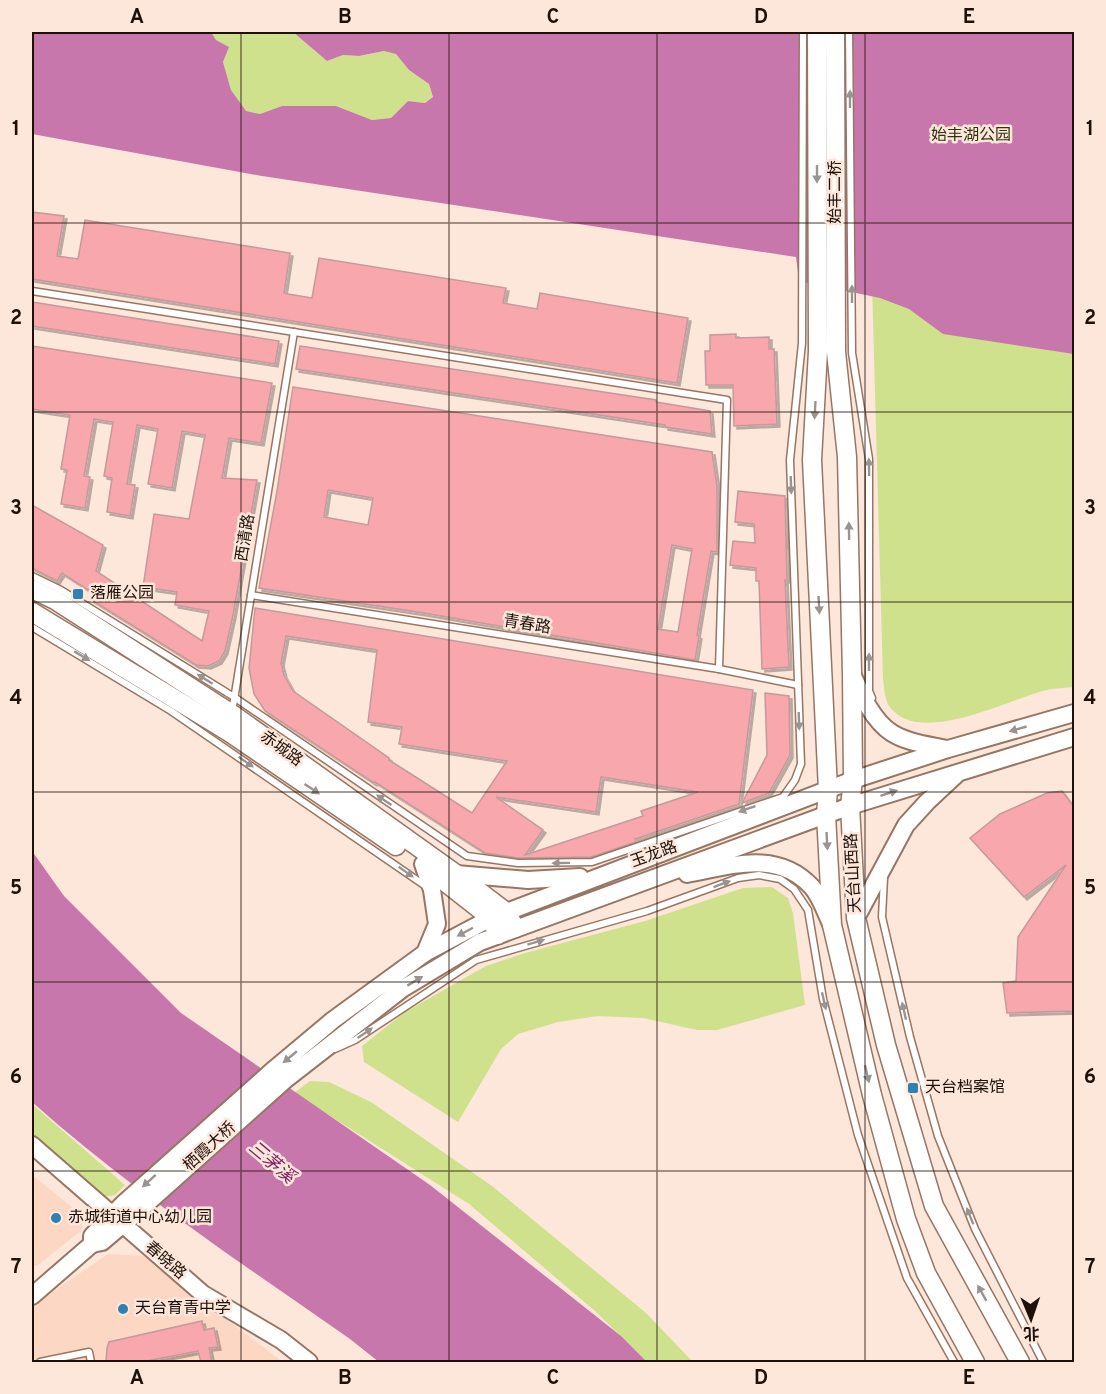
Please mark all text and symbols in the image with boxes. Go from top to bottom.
text: A [130,5,144,31]
text: B [338,5,352,31]
text: C [547,5,559,31]
text: D [754,5,768,31]
text: E [963,5,975,31]
one-way arrow [845,90,855,109]
text: 1 [12,117,20,143]
text: 1 [1086,117,1094,143]
park label: 始丰湖公园 [931,126,1011,146]
street label: 始丰二桥 [826,160,846,224]
one-way arrow [812,164,822,183]
one-way arrow [847,285,856,304]
text: 2 [10,306,22,332]
text: 2 [1084,306,1096,332]
one-way arrow [810,400,819,419]
one-way arrow [864,458,874,477]
one-way arrow [786,475,796,494]
text: 3 [10,496,22,522]
text: 3 [1084,496,1096,522]
street label: 西清路 [232,513,260,563]
one-way arrow [844,522,853,541]
place label: 落雁公园 [90,584,154,604]
marker: 落雁公园 [71,587,85,601]
one-way arrow [815,595,824,614]
street label: 青春路 [502,611,552,639]
one-way arrow [74,651,90,662]
one-way arrow [864,653,874,672]
one-way arrow [197,673,213,684]
text: 4 [10,686,22,712]
text: 4 [1084,686,1096,712]
one-way arrow [795,712,804,731]
one-way arrow [1009,725,1027,735]
street label: 赤城路 [256,727,306,771]
one-way arrow [237,756,253,768]
one-way arrow [304,783,320,794]
one-way arrow [880,788,898,798]
one-way arrow [376,795,392,806]
one-way arrow [738,805,756,815]
one-way arrow [823,832,832,851]
street label: 天台山西路 [842,833,866,913]
street label: 玉龙路 [628,837,680,873]
one-way arrow [551,858,570,867]
one-way arrow [398,867,415,878]
text: 5 [10,876,22,902]
text: 5 [1084,876,1096,902]
one-way arrow [713,878,731,888]
one-way arrow [456,927,473,937]
one-way arrow [527,937,545,946]
one-way arrow [407,976,423,987]
one-way arrow [820,992,830,1010]
one-way arrow [899,1001,908,1020]
one-way arrow [357,1028,374,1039]
one-way arrow [282,1050,298,1063]
text: 6 [10,1065,22,1091]
one-way arrow [863,1065,873,1083]
text: 6 [1084,1065,1096,1091]
place label: 天台档案馆 [925,1078,1005,1098]
marker: 天台档案馆 [906,1081,920,1095]
street label: 栖霞大桥 [180,1118,240,1176]
water label: 三茅溪 [243,1137,301,1190]
one-way arrow [142,1174,157,1187]
one-way arrow [965,1207,974,1225]
place label: 赤城街道中心幼儿园 [68,1208,212,1228]
marker: 赤城街道中心幼儿园 [49,1211,63,1225]
street label: 春晓路 [140,1238,190,1284]
text: 7 [11,1255,21,1281]
text: 7 [1085,1255,1095,1281]
one-way arrow [977,1284,987,1301]
north arrow [1001,1289,1061,1349]
place label: 天台育青中学 [135,1299,231,1319]
marker: 天台育青中学 [116,1302,130,1316]
text: 北 [1023,1322,1040,1342]
text: A [130,1366,144,1392]
text: B [338,1366,352,1392]
text: C [547,1366,559,1392]
text: D [754,1366,768,1392]
text: E [963,1366,975,1392]

